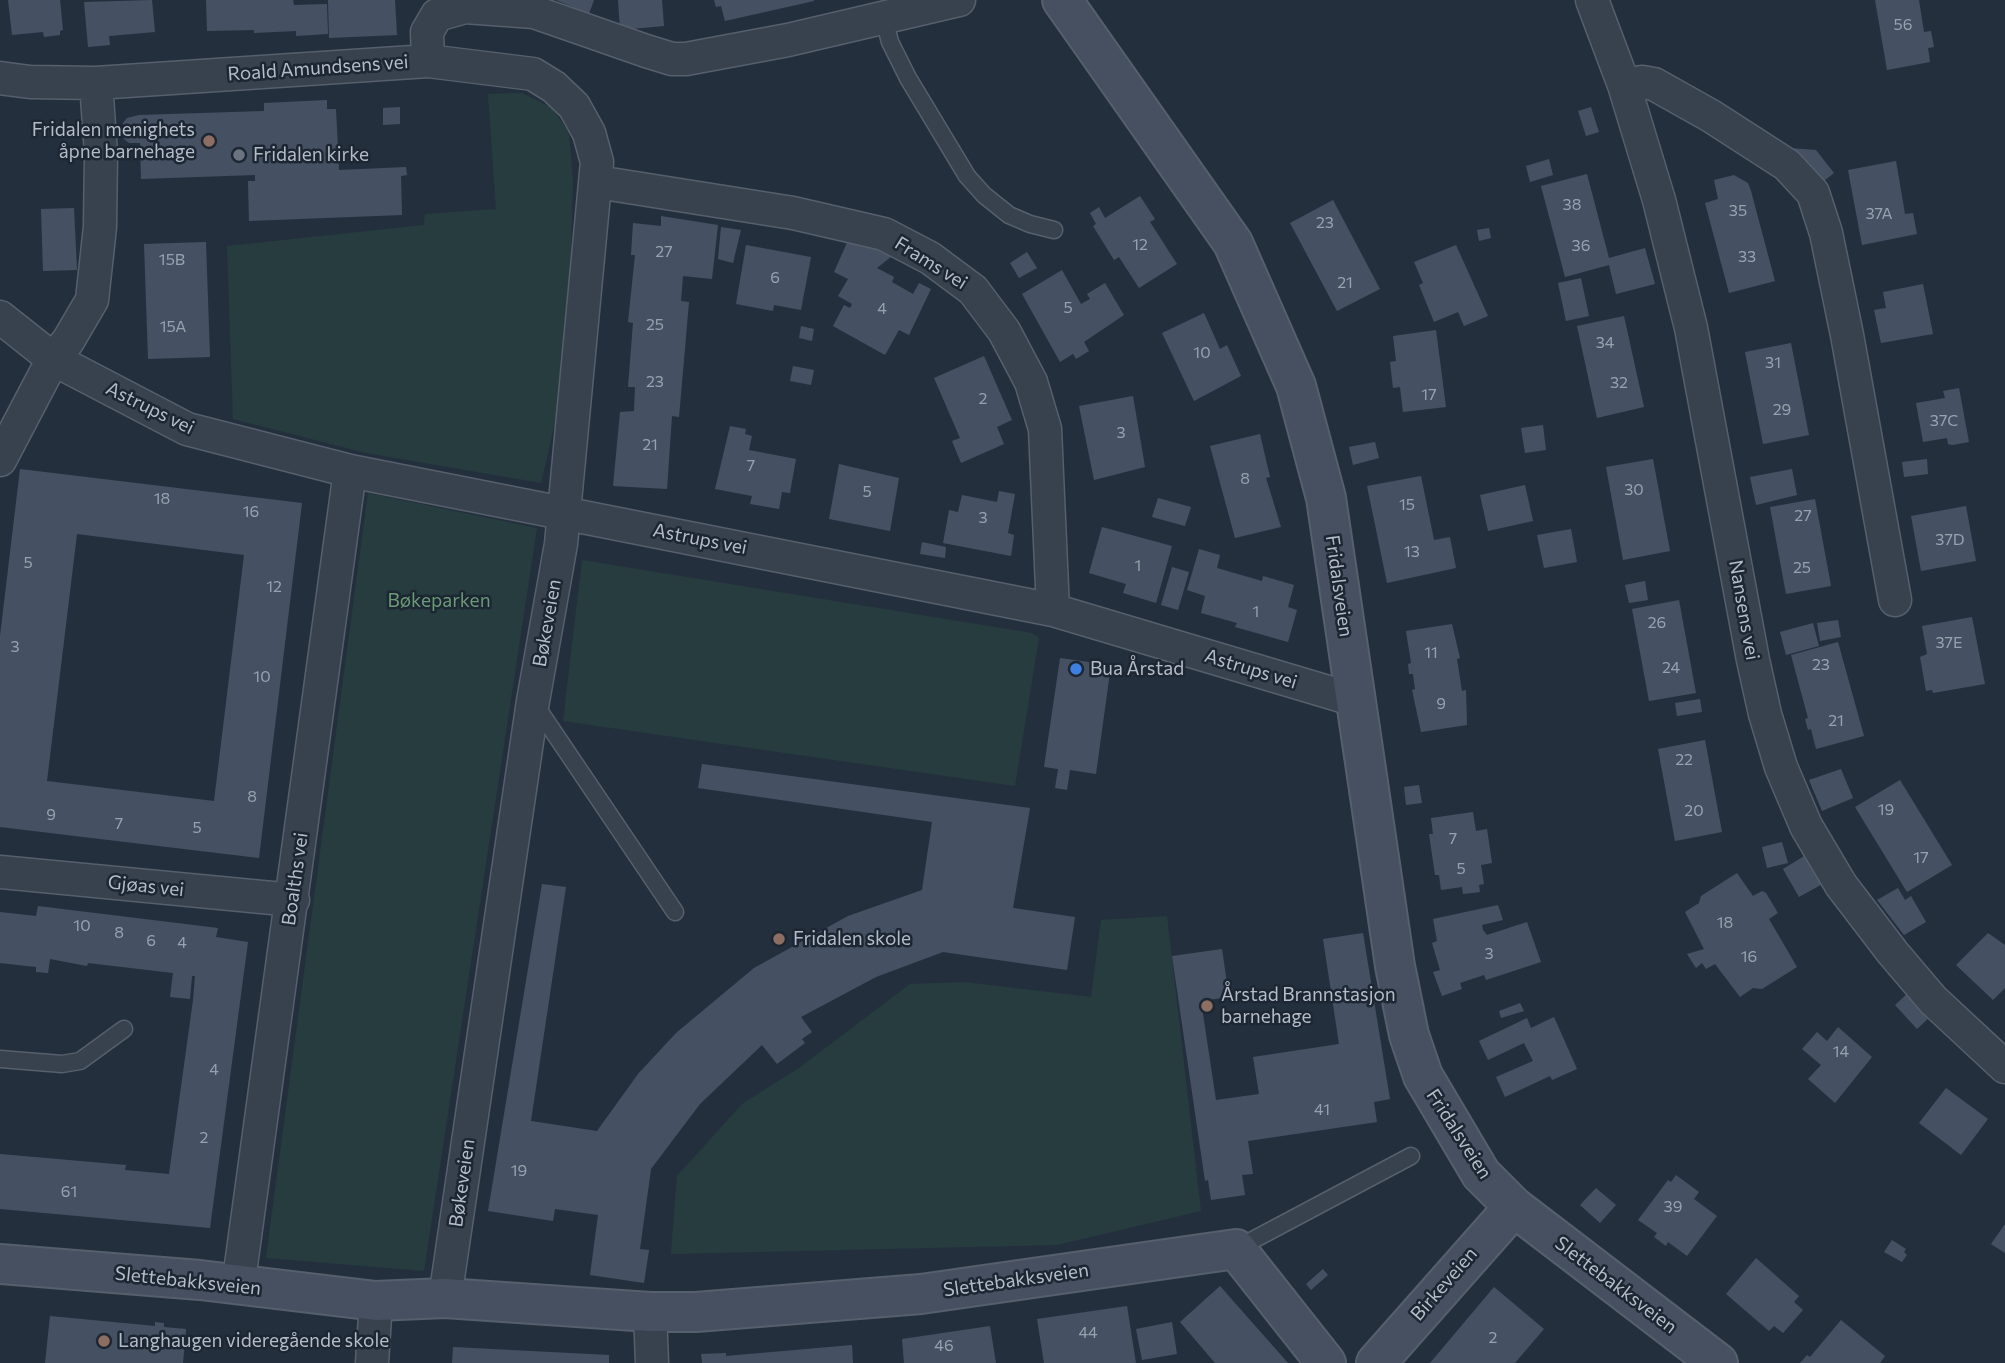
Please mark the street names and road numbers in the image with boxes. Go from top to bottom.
street label: Roald Amundsens vei [227,50,409,86]
street label: Frams vei [891,232,971,294]
street label: Astrups vei [102,377,198,439]
street label: Astrups vei [651,519,749,559]
street label: Fridalsveien [1321,534,1357,638]
street label: Nansens vei [1724,558,1764,662]
street label: Bøkeveien [528,577,566,669]
street label: Astrups vei [1202,644,1300,694]
street label: Boalths vei [277,831,313,927]
street label: Gjøas vei [107,871,185,901]
street label: Fridalsveien [1422,1085,1496,1183]
street label: Bøkeveien [445,1138,479,1228]
street label: Slettebakksveien [1551,1232,1681,1338]
street label: Birkeveien [1406,1243,1482,1325]
street label: Slettebakksveien [942,1258,1090,1302]
street label: Slettebakksveien [114,1262,262,1300]

